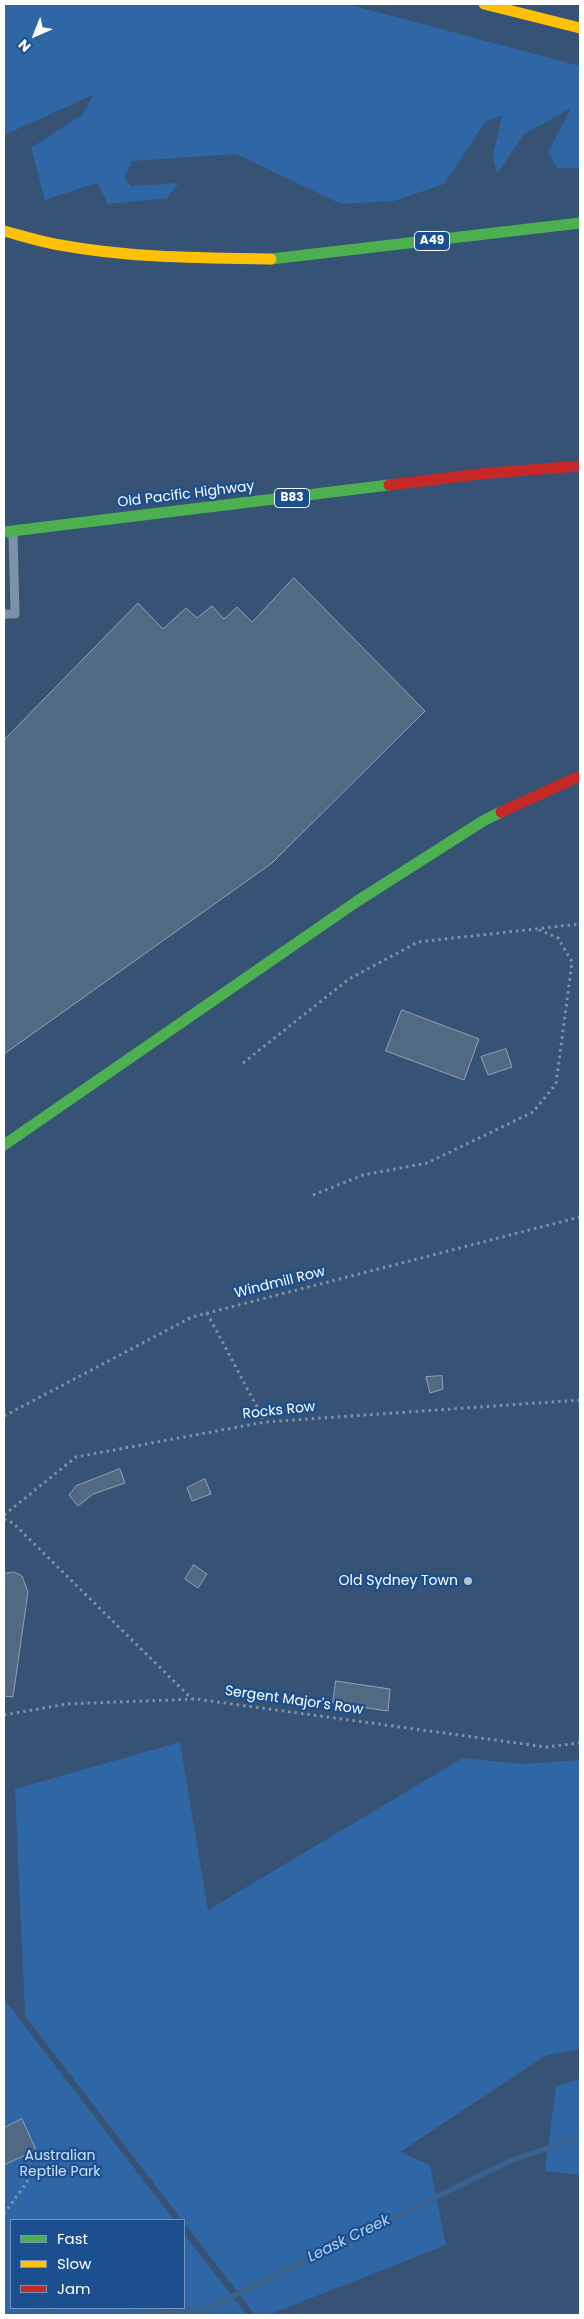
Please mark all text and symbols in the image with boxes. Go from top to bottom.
north arrow [10,10,60,60]
text: N [14,35,35,57]
road number: A49 [414,232,450,250]
street label: Old Pacific Highway [117,478,255,512]
road number: B83 [274,488,310,508]
street label: Windmill Row [233,1264,327,1302]
street label: Rocks Row [242,1399,316,1423]
place label: Old Sydney Town [339,1573,458,1589]
marker: Old Sydney Town [462,1575,474,1587]
street label: Sergent Major's Row [224,1683,364,1719]
park label: Australian Reptile Park [19,2148,101,2180]
water label: Leask Creek [305,2211,393,2267]
legend [10,2219,185,2309]
text: Fast [57,2228,88,2249]
text: Slow [57,2253,91,2274]
text: Jam [57,2278,91,2299]

